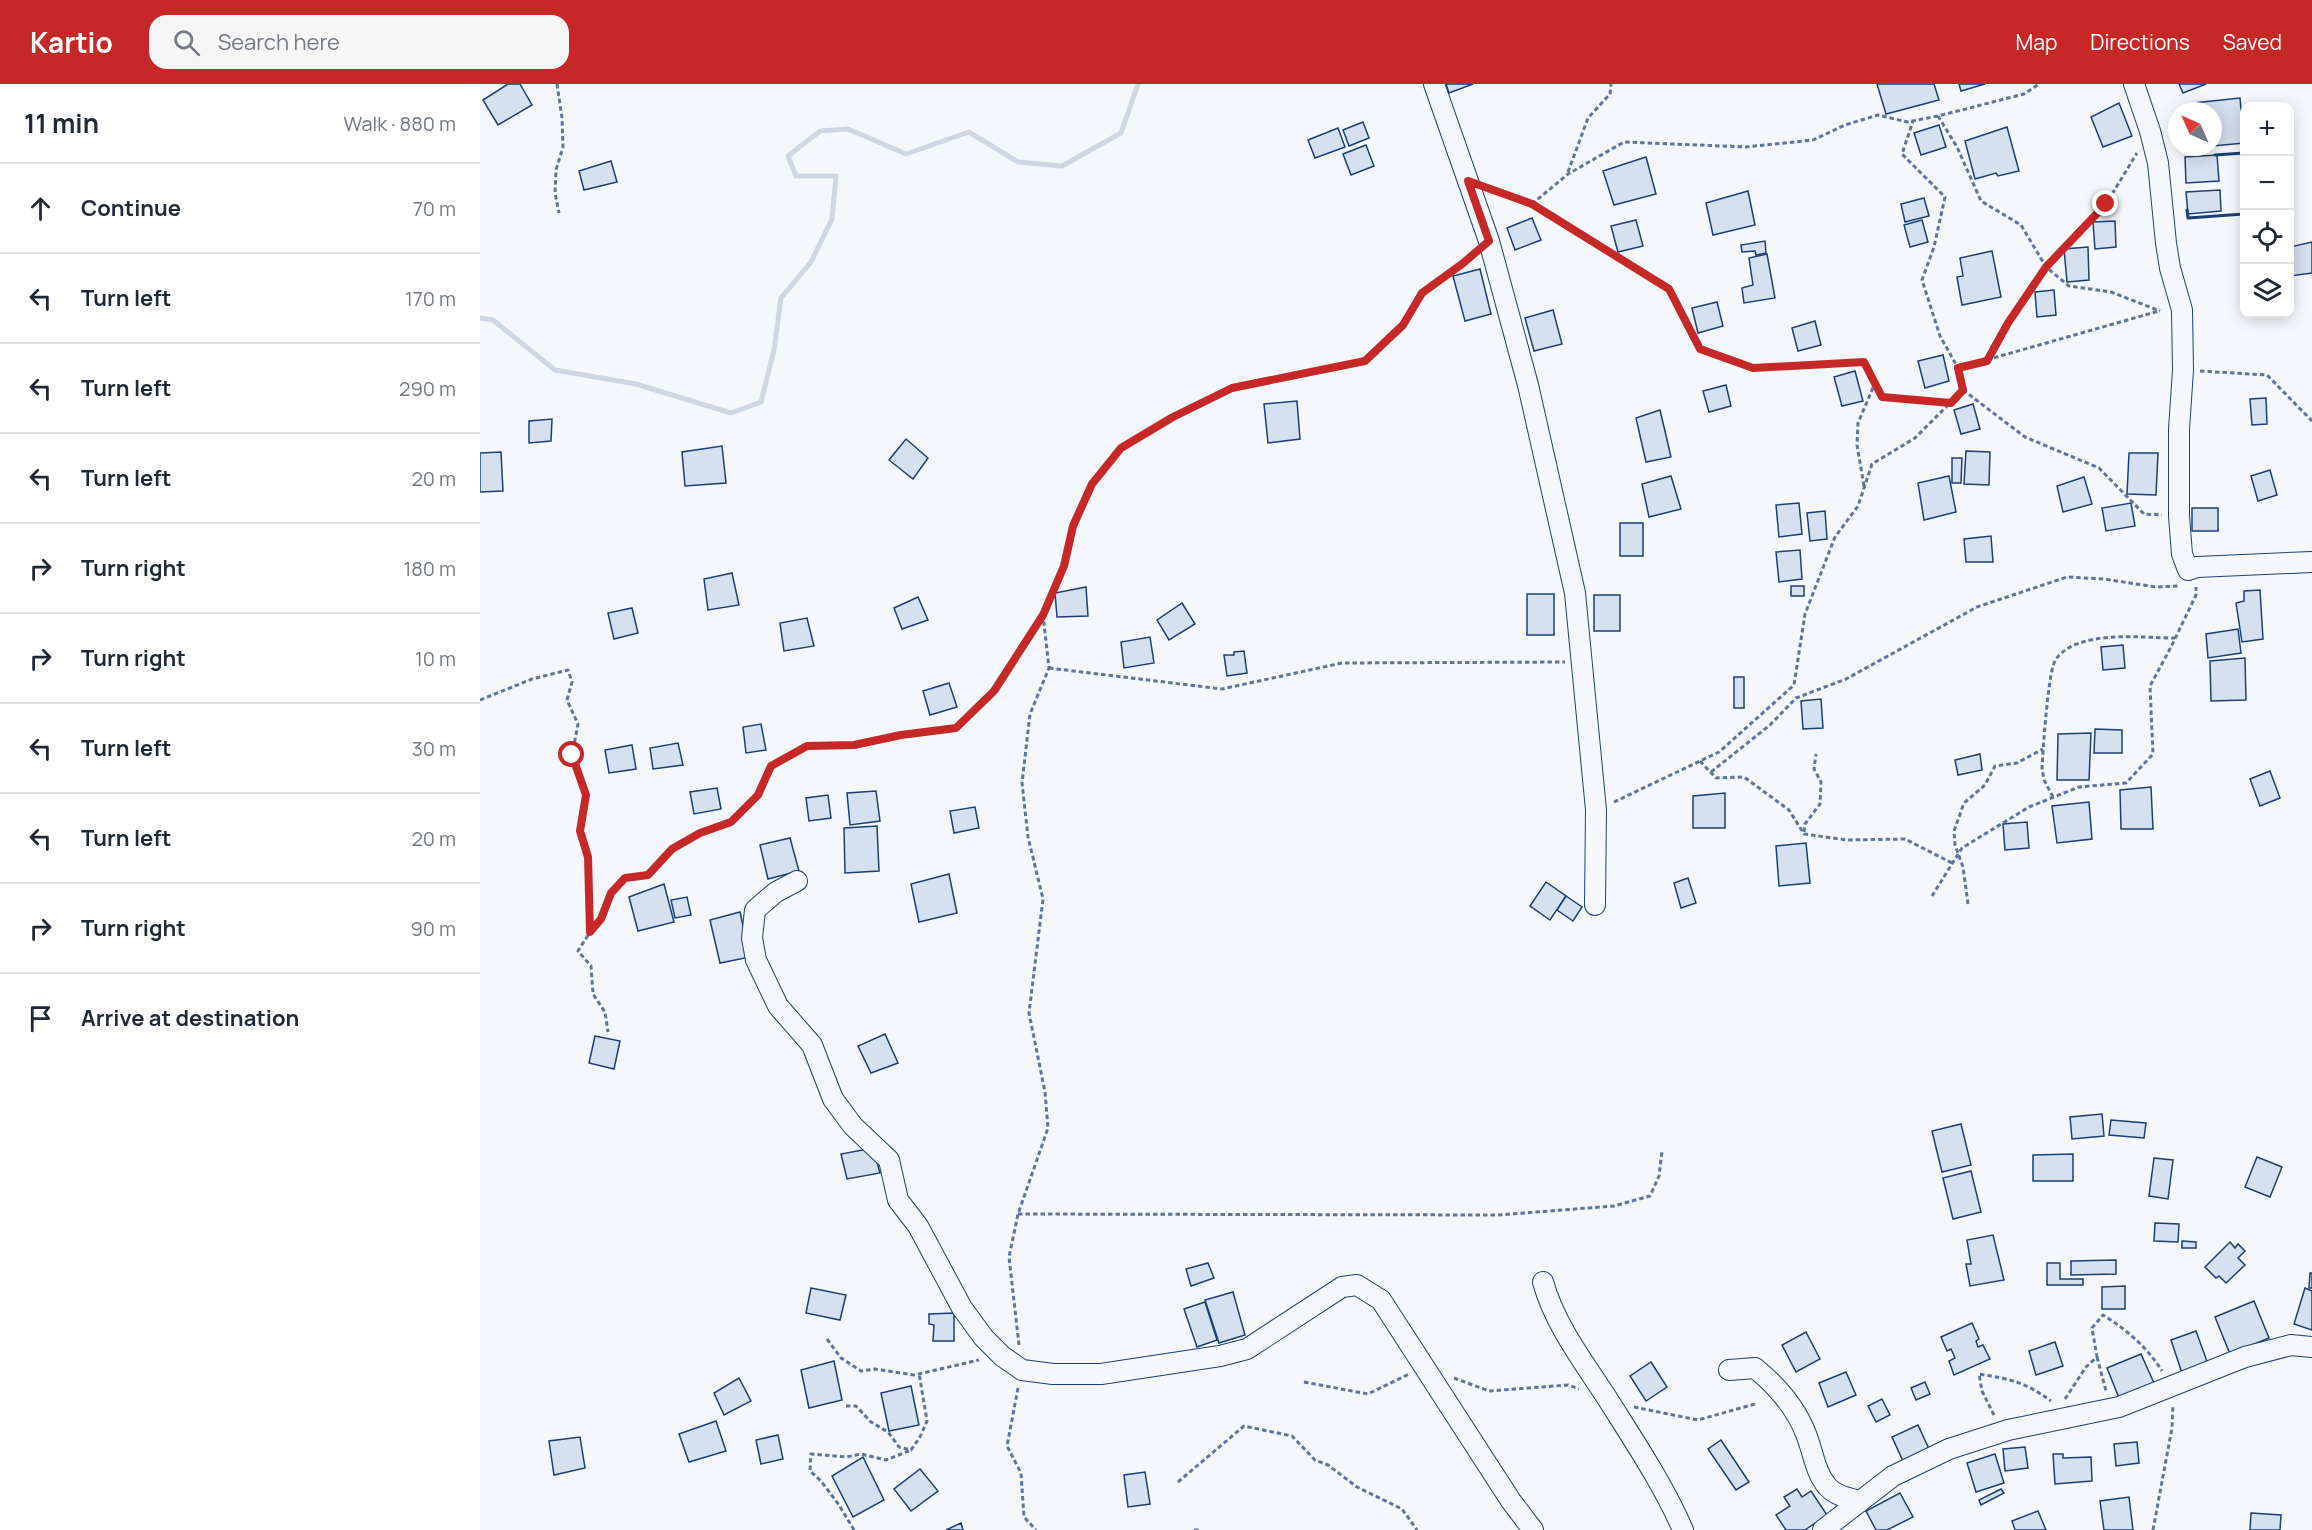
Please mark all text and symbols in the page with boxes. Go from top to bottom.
search box [149,15,569,69]
text: Kartio [30,23,113,61]
icon: search [170,26,203,59]
text: Search here [218,27,340,57]
text: Map [2016,28,2057,56]
text: Directions [2090,28,2190,56]
text: Saved [2223,28,2282,56]
north arrow [2168,102,2222,156]
map controls [2240,102,2294,318]
button: + [2240,102,2294,156]
text: 11 min [24,105,99,141]
text: Walk · 880 m [344,110,456,137]
button: − [2240,156,2294,210]
route end [2092,190,2118,216]
icon: ahead [24,192,57,225]
text: Continue [81,193,181,223]
text: 70 m [413,195,456,222]
button: locate [2240,210,2294,264]
button: layers [2240,264,2294,318]
icon: left [24,282,57,315]
text: Turn left [81,283,171,313]
text: 170 m [405,285,456,312]
icon: left [24,372,57,405]
text: Turn left [81,373,171,403]
text: 290 m [399,375,456,402]
icon: left [24,462,57,495]
text: Turn left [81,463,171,493]
text: 20 m [411,465,456,492]
icon: right [24,552,57,585]
text: Turn right [81,553,186,583]
text: 180 m [403,555,456,582]
icon: right [24,642,57,675]
text: Turn right [81,643,186,673]
text: 10 m [415,645,456,672]
icon: left [24,732,57,765]
text: Turn left [81,733,171,763]
text: 30 m [412,735,456,762]
route start [558,741,584,767]
icon: left [24,822,57,855]
text: Turn left [81,823,171,853]
text: 20 m [411,825,456,852]
icon: right [24,912,57,945]
text: Turn right [81,913,186,943]
text: 90 m [410,915,456,942]
icon: arrive [24,1002,57,1035]
text: Arrive at destination [81,1003,299,1033]

